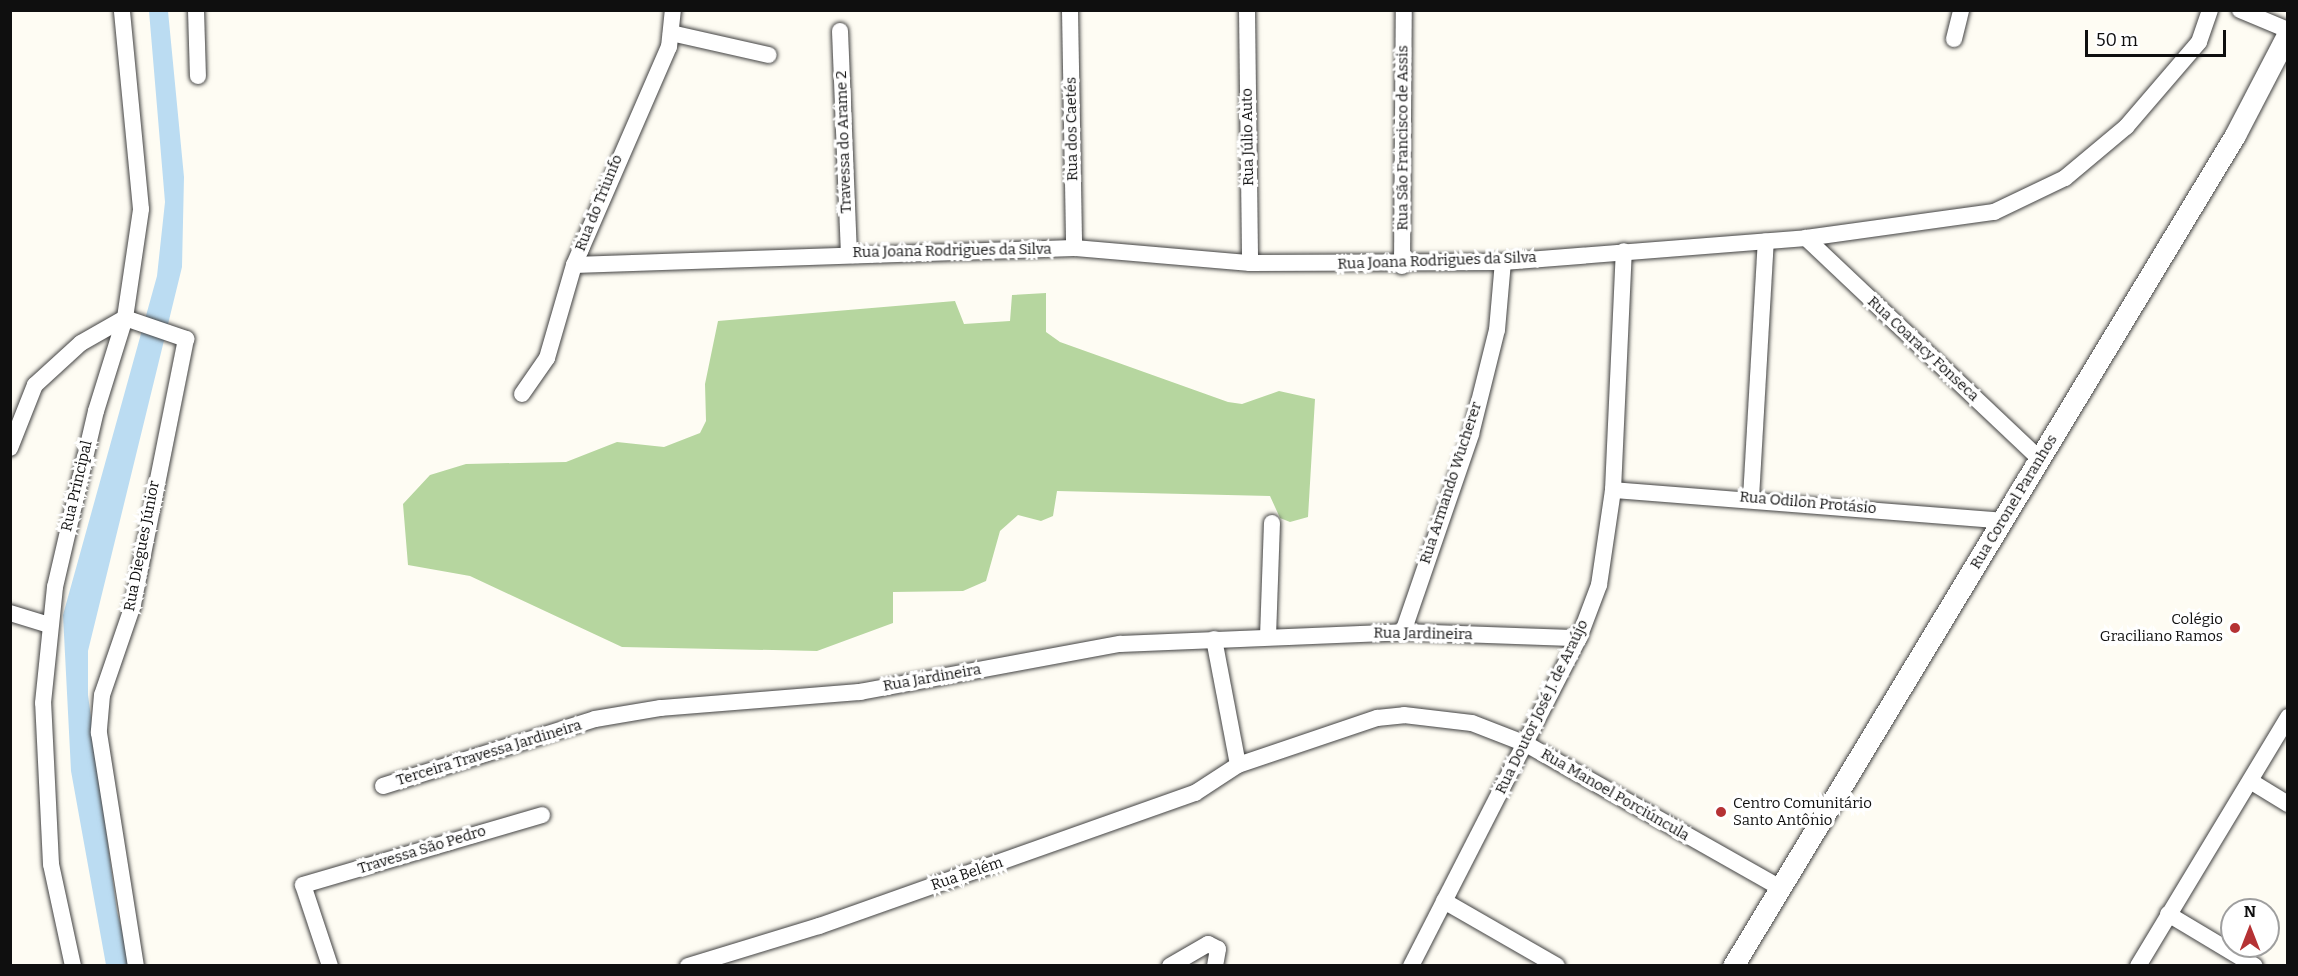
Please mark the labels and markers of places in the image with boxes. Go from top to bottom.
place label: Colégio Graciliano Ramos [2100,610,2223,645]
marker: Colégio Graciliano Ramos [2228,621,2242,635]
place label: Centro Comunitário Santo Antônio [1733,794,1872,829]
marker: Centro Comunitário Santo Antônio [1714,805,1728,819]

